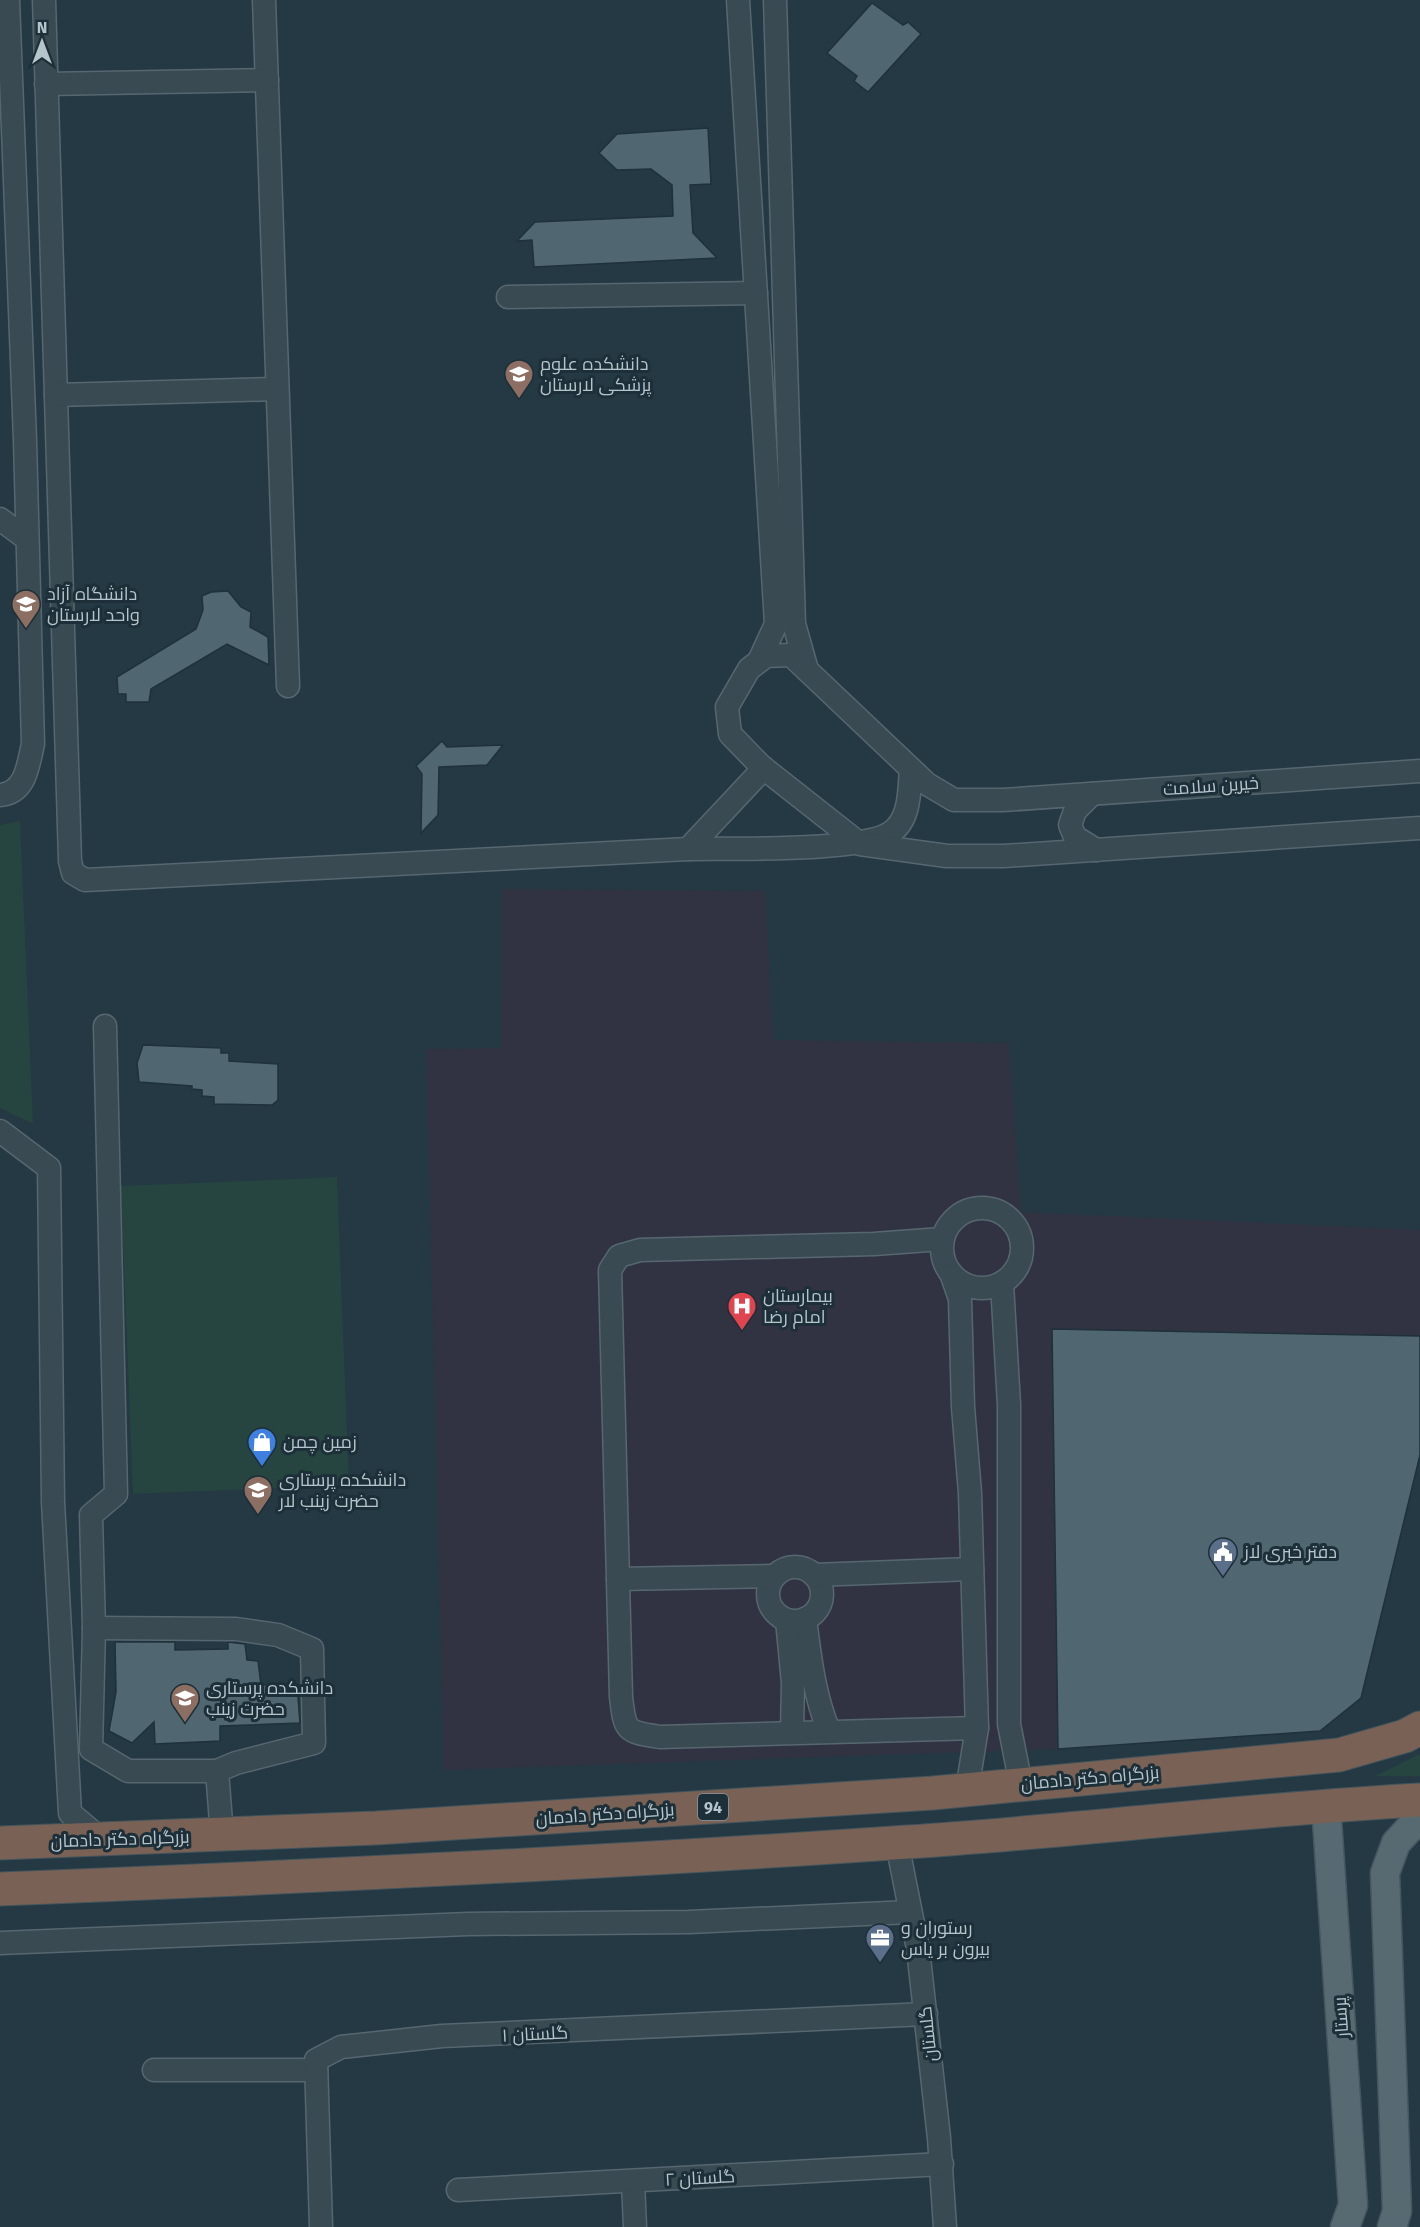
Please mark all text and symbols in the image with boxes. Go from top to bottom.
north arrow [12,12,72,72]
text: N [37,18,47,37]
place label: دانشکده علوم پزشکی لارستان [540,353,652,397]
school or university icon: دانشکده علوم پزشکی لارستان [503,358,535,400]
place label: دانشگاه آزاد واحد لارستان [47,583,140,626]
school or university icon: دانشگاه آزاد واحد لارستان [10,588,42,630]
street label: خیرین سلامت [1162,772,1260,800]
place label: بیمارستان امام رضا [763,1285,833,1329]
hospital icon: بیمارستان امام رضا [726,1290,758,1332]
shop icon: زمین چمن [246,1426,278,1468]
place label: زمین چمن [283,1431,357,1454]
place label: دانشکده پرستاری حضرت زینب لار [278,1469,406,1512]
school or university icon: دانشکده پرستاری حضرت زینب لار [242,1474,274,1516]
public building icon: دفتر خبری لاز [1207,1536,1239,1578]
place label: دفتر خبری لاز [1243,1541,1337,1563]
place label: دانشکده پرستاری حضرت زینب [206,1677,333,1720]
school or university icon: دانشکده پرستاری حضرت زینب [169,1682,201,1724]
street label: بزرگراه دکتر دادمان [1020,1761,1160,1795]
road number: 94 [698,1794,728,1820]
street label: بزرگراه دکتر دادمان [535,1798,675,1830]
street label: بزرگراه دکتر دادمان [50,1826,190,1852]
place label: رستوران و بیرون بر یاس [901,1917,990,1960]
office icon: رستوران و بیرون بر یاس [864,1922,896,1964]
street label: پرستار [1329,1996,1354,2039]
street label: گلستان [914,2005,942,2063]
street label: گلستان ۱ [501,2021,569,2047]
street label: گلستان ۲ [664,2165,736,2191]

